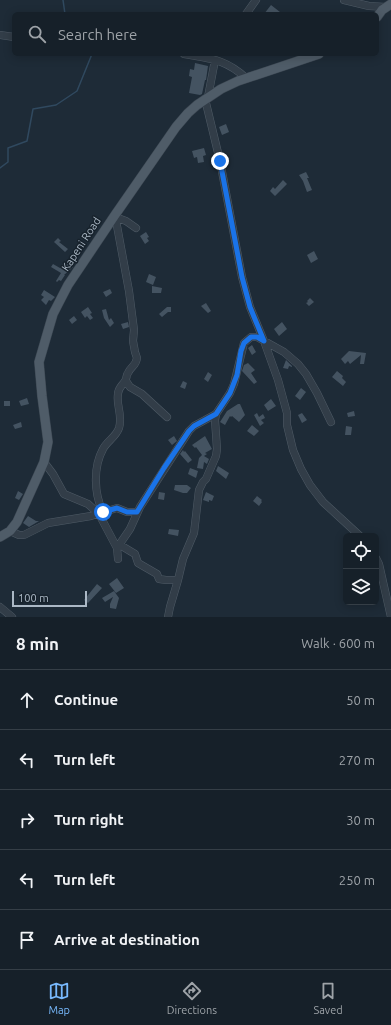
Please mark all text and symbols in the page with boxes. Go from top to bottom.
search box [12,12,379,56]
icon: search [26,23,48,45]
text: Search here [58,26,137,43]
route end [211,152,229,170]
street label: Kapeni Road [59,215,103,273]
route start [94,503,112,521]
map controls [343,533,379,605]
button: locate [343,533,379,569]
button: layers [343,569,379,605]
scale bar [12,589,87,608]
text: 100 m [18,592,49,604]
text: 8 min [16,634,59,653]
text: Walk · 600 m [301,636,375,650]
icon: ahead [16,689,38,711]
text: Continue [54,691,118,708]
text: 50 m [346,693,375,707]
icon: left [16,749,38,771]
text: Turn left [54,751,115,768]
text: 270 m [339,753,375,767]
icon: right [16,809,38,831]
text: Turn right [54,811,124,828]
text: 30 m [346,813,375,827]
icon: left [16,869,38,891]
text: Turn left [54,871,115,888]
text: 250 m [339,873,375,887]
icon: arrive [16,929,38,951]
text: Arrive at destination [54,931,200,948]
tab: Map [48,980,70,1016]
tab: Directions [167,980,217,1016]
tab: Saved [313,980,343,1016]

